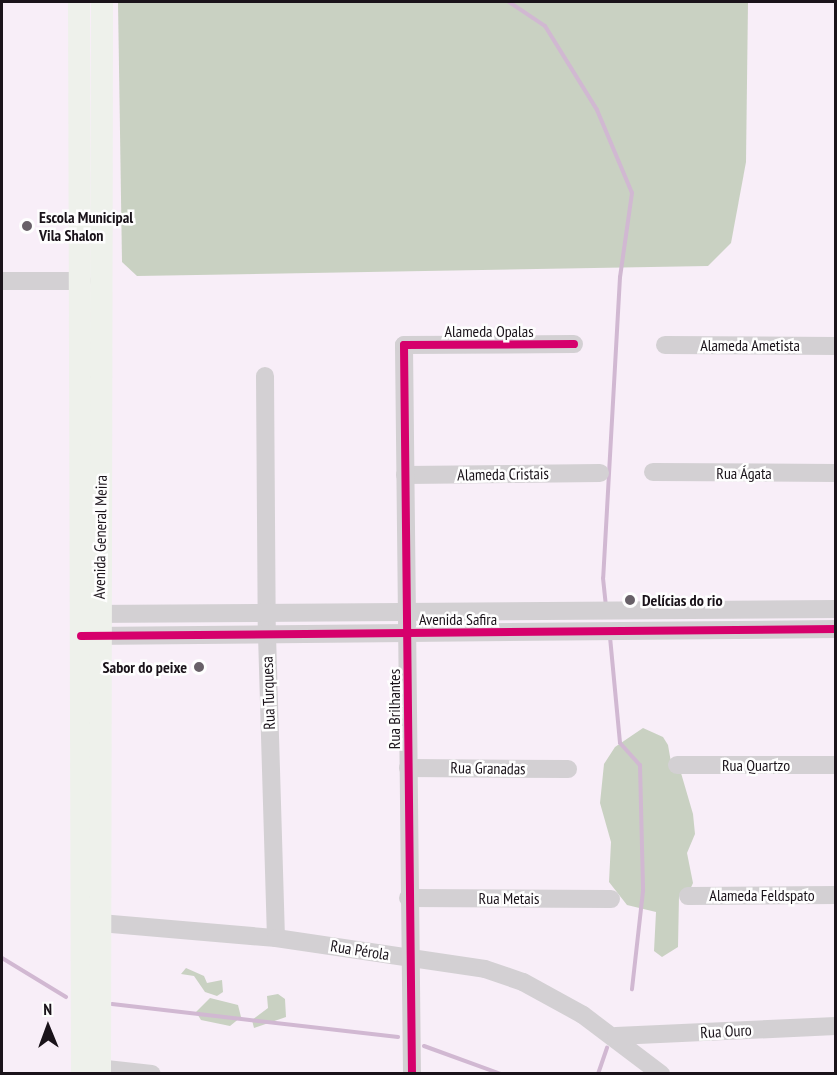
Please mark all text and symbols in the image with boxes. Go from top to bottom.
place label: Escola Municipal Vila Shalon [39,207,133,245]
marker: Escola Municipal Vila Shalon [20,219,34,233]
street label: Alameda Opalas [444,321,534,341]
street label: Alameda Ametista [700,335,800,355]
street label: Rua Ágata [716,463,772,483]
street label: Alameda Cristais [457,464,549,484]
street label: Avenida General Meira [89,475,111,599]
place label: Delícias do rio [642,590,723,610]
marker: Delícias do rio [623,593,637,607]
street label: Avenida Safira [419,609,497,629]
street label: Rua Turquesa [257,656,279,730]
place label: Sabor do peixe [103,657,187,677]
marker: Sabor do peixe [192,660,206,674]
street label: Rua Brilhantes [384,669,404,749]
street label: Rua Quartzo [722,755,790,775]
street label: Rua Granadas [450,758,526,778]
street label: Alameda Feldspato [709,885,815,905]
street label: Rua Metais [479,888,539,908]
street label: Rua Pérola [329,936,391,964]
north arrow [18,997,78,1057]
text: N [43,999,52,1019]
street label: Rua Ouro [700,1020,752,1042]

